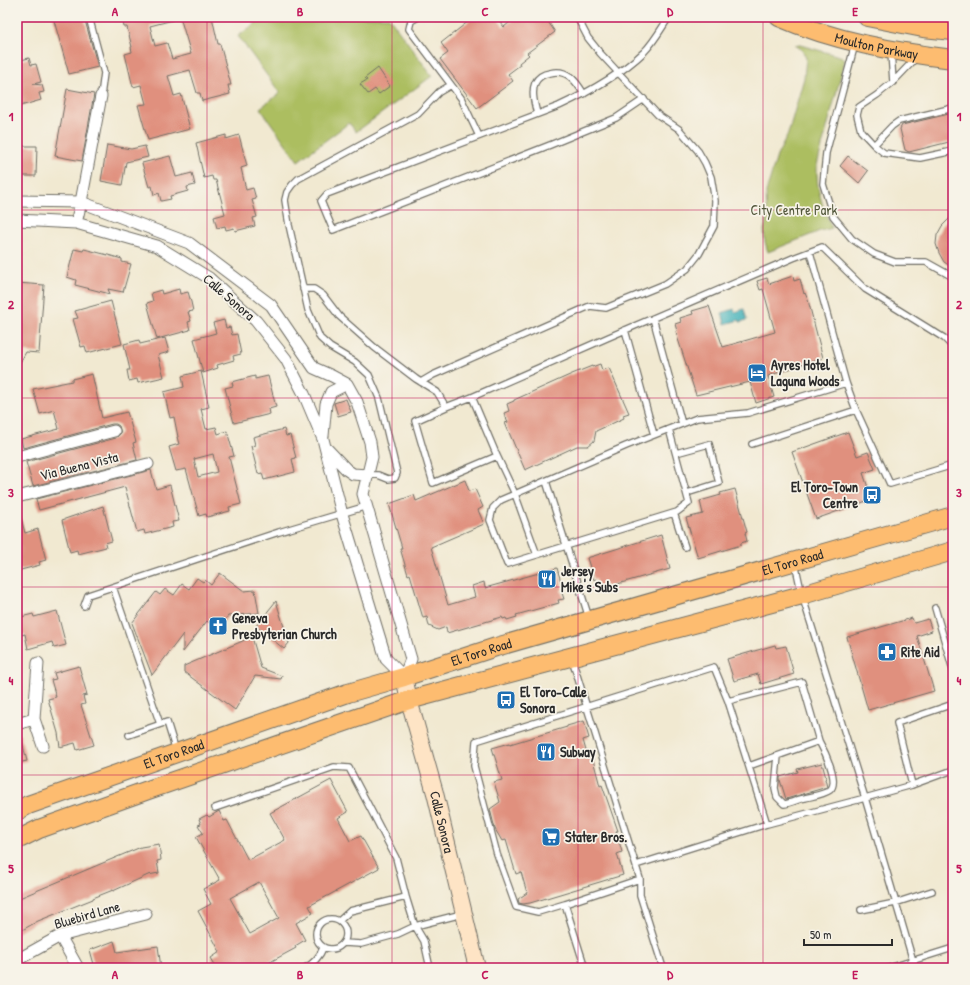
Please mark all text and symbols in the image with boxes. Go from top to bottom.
text: A [112,2,119,20]
text: B [297,2,304,20]
text: C [481,2,489,20]
text: D [667,2,674,20]
text: E [852,2,858,20]
street label: Moulton Parkway [833,27,920,64]
text: 1 [9,107,14,125]
text: 1 [957,107,962,125]
park label: City Centre Park [751,200,838,220]
street label: Calle Sonora [199,269,260,325]
text: 2 [8,295,15,313]
text: 2 [956,295,963,313]
place label: Ayres Hotel Laguna Woods [771,355,840,392]
hotel icon: Ayres Hotel Laguna Woods [746,362,768,384]
street label: Via Buena Vista [38,447,120,484]
place label: El Toro-Town Centre [791,477,858,512]
text: 3 [8,483,14,501]
text: 3 [956,483,962,501]
bus stop icon: El Toro-Town Centre [861,484,883,506]
street label: El Toro Road [760,544,826,579]
place label: Jersey Mike's Subs [561,561,619,596]
restaurant icon: Jersey Mike's Subs [536,568,558,590]
place label: Geneva Presbyterian Church [232,608,337,645]
church icon: Geneva Presbyterian Church [207,615,229,637]
street label: El Toro Road [448,633,514,670]
pharmacy icon: Rite Aid [876,641,898,663]
place label: Rite Aid [901,642,940,661]
text: 4 [9,671,14,689]
text: 4 [957,671,962,689]
place label: El Toro-Calle Sonora [520,682,587,717]
bus stop icon: El Toro-Calle Sonora [495,689,517,711]
street label: El Toro Road [141,734,207,773]
restaurant icon: Subway [535,741,557,763]
place label: Subway [560,742,596,763]
street label: Calle Sonora [426,789,459,855]
supermarket icon: Stater Bros. [540,826,562,848]
place label: Stater Bros. [565,827,627,846]
text: 5 [8,859,14,877]
text: 5 [956,859,962,877]
street label: Bluebird Lane [52,896,122,933]
scale bar [804,921,892,947]
text: 50 m [810,926,831,943]
text: A [112,965,119,983]
text: B [297,965,304,983]
text: C [481,965,489,983]
text: D [667,965,674,983]
text: E [852,965,858,983]

